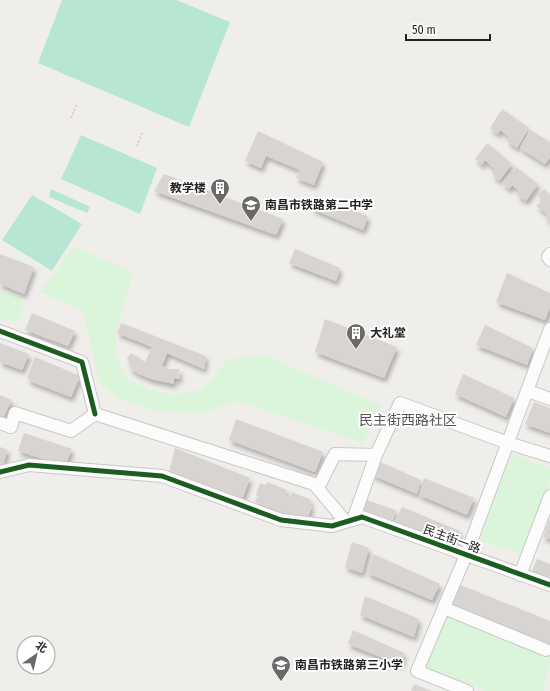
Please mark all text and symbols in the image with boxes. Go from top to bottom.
scale bar [406,16,490,42]
text: 50 m [412,23,436,37]
building icon: 教学楼 [209,177,231,205]
place label: 教学楼 [170,181,206,195]
school or university icon: 南昌市铁路第二中学 [240,194,262,222]
place label: 南昌市铁路第二中学 [265,198,373,212]
building icon: 大礼堂 [345,322,367,350]
place label: 大礼堂 [370,326,406,340]
district label: 民主街西路社区 [359,412,457,429]
street label: 民主街一路 [421,522,483,556]
north arrow [16,635,56,675]
text: 北 [33,639,50,656]
school or university icon: 南昌市铁路第三小学 [270,654,292,682]
place label: 南昌市铁路第三小学 [295,658,403,672]

